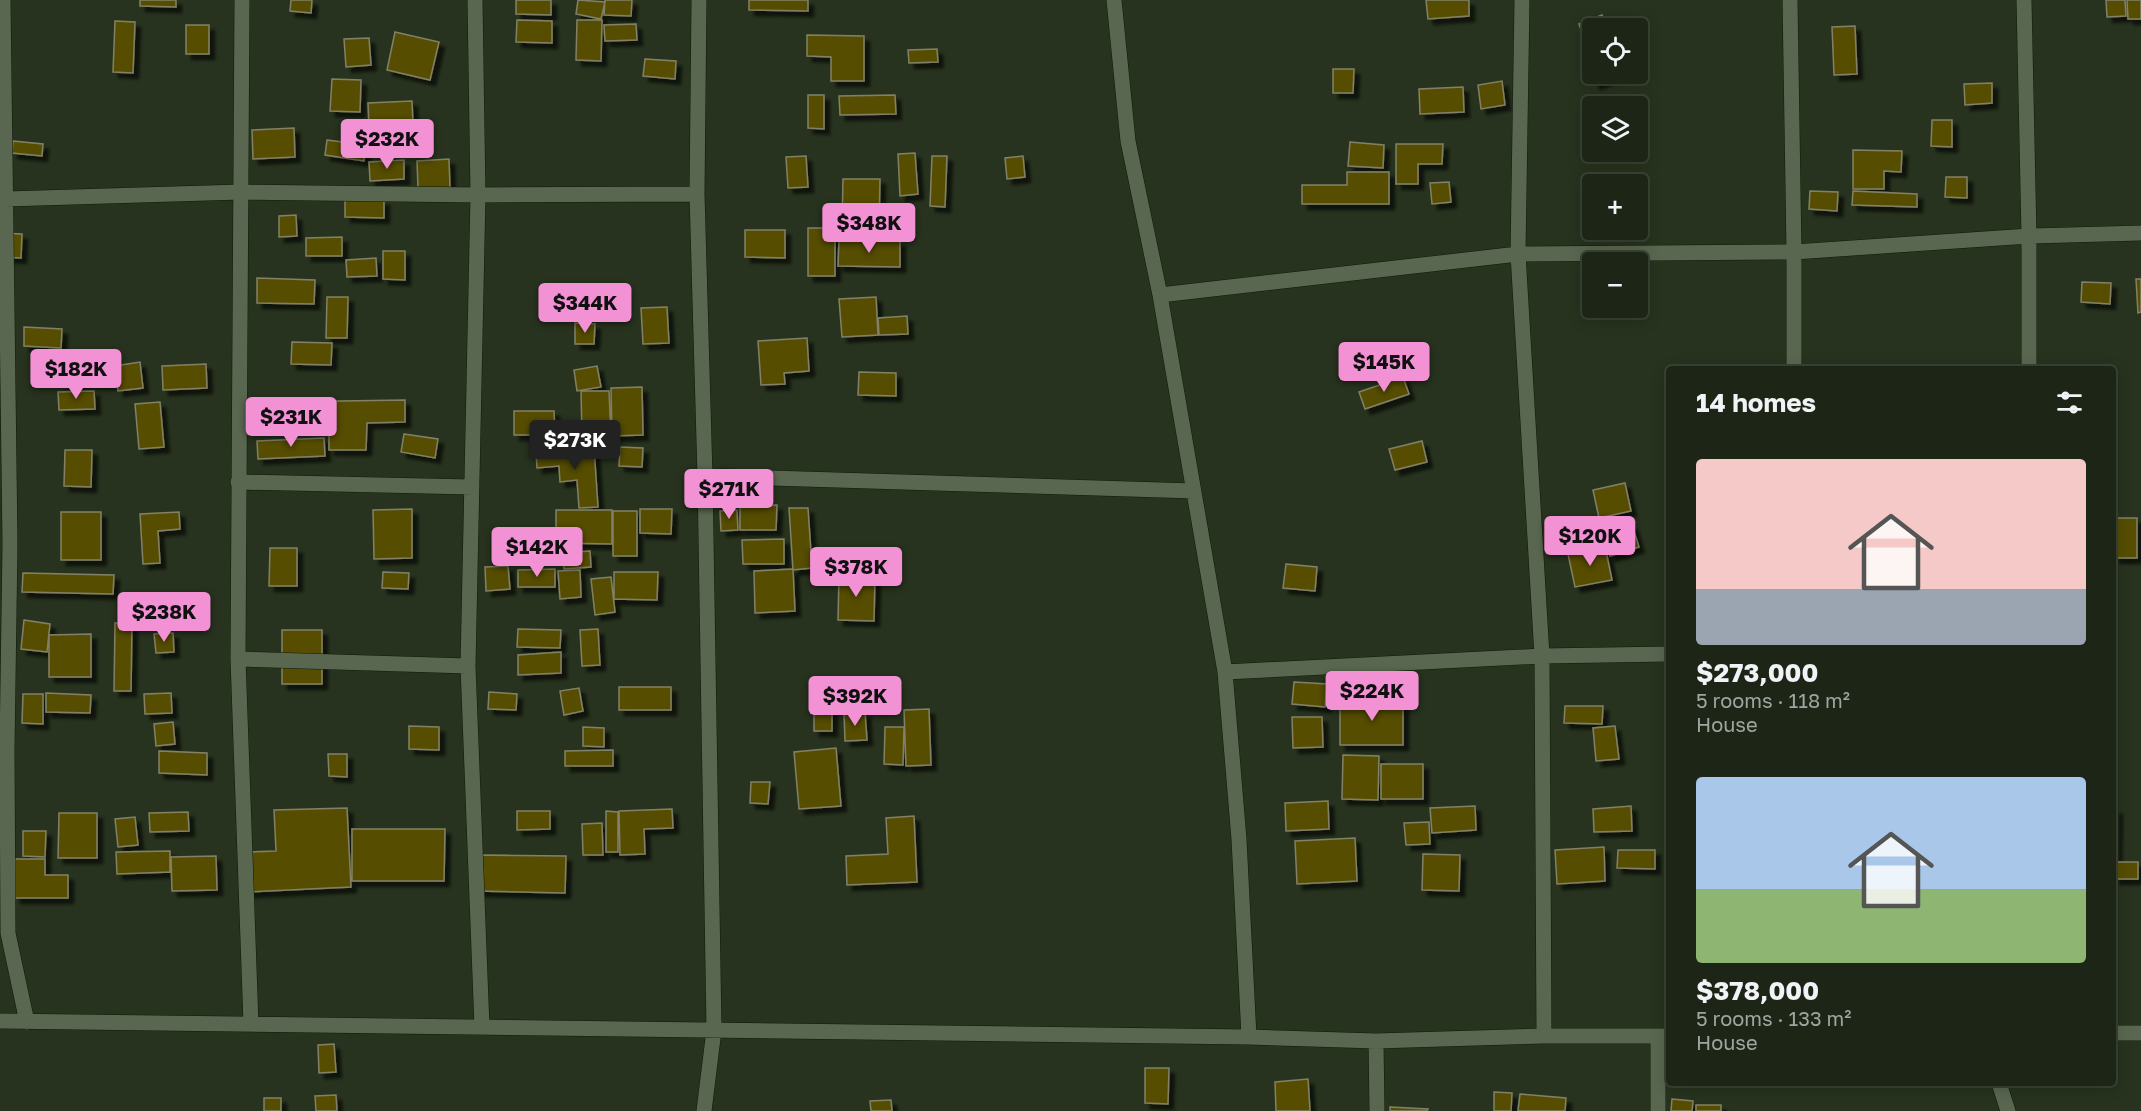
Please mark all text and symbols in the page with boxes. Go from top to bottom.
map controls [1582,18,1648,318]
button: locate [1582,18,1648,84]
button: layers [1582,96,1648,162]
pin: $232K [345,119,429,170]
text: $232K [355,126,419,150]
button: + [1582,174,1648,240]
pin: $348K [827,203,911,254]
text: $348K [836,210,902,234]
button: − [1582,252,1648,318]
pin: $344K [543,283,627,334]
text: $344K [552,290,618,314]
pin: $145K [1342,342,1426,393]
pin: $182K [34,349,118,400]
text: $145K [1353,349,1415,373]
text: $182K [44,356,108,380]
icon: filters [2053,386,2086,419]
text: 14 homes [1696,387,1816,418]
pin: $231K [249,397,333,448]
text: $231K [260,404,322,428]
pin: $273K [533,420,617,471]
text: $273K [543,427,607,451]
pin: $271K [687,469,771,520]
text: $271K [698,476,760,500]
icon: home [1837,498,1945,606]
pin: $120K [1548,516,1632,567]
text: $120K [1558,523,1622,547]
pin: $142K [495,527,579,578]
text: $142K [506,534,568,558]
pin: $378K [814,547,898,598]
text: $378K [824,554,888,578]
pin: $238K [122,592,206,643]
text: $238K [131,599,197,623]
text: $273,000 [1696,657,1818,688]
pin: $224K [1330,671,1414,722]
pin: $392K [813,676,897,727]
text: $224K [1340,678,1404,702]
text: $392K [823,683,888,707]
text: 5 rooms · 118 m² [1696,688,1850,712]
text: House [1696,712,1758,736]
icon: home [1837,816,1945,924]
text: $378,000 [1696,975,1819,1006]
text: 5 rooms · 133 m² [1696,1006,1852,1030]
text: House [1696,1030,1758,1054]

